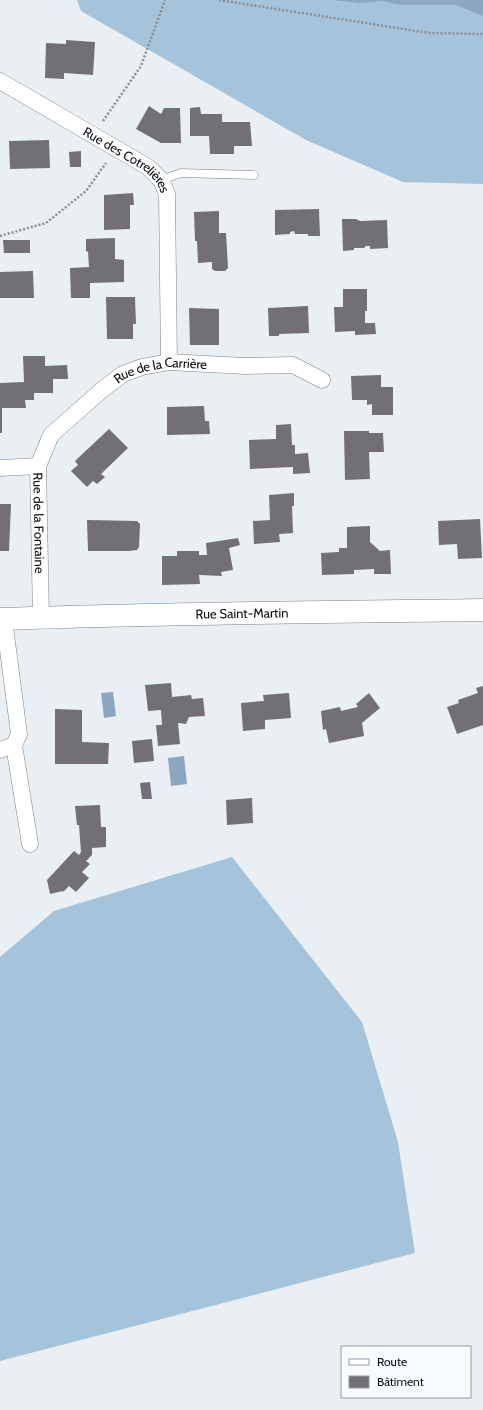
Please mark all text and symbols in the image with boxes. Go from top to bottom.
street label: Rue des Cotrelières [80,123,174,195]
street label: Rue de la Carrière [110,353,208,386]
street label: Rue de la Fontaine [30,472,48,574]
street label: Rue Saint-Martin [195,604,289,622]
legend [341,1346,471,1398]
text: Route [377,1354,407,1369]
text: Bâtiment [377,1374,424,1389]

